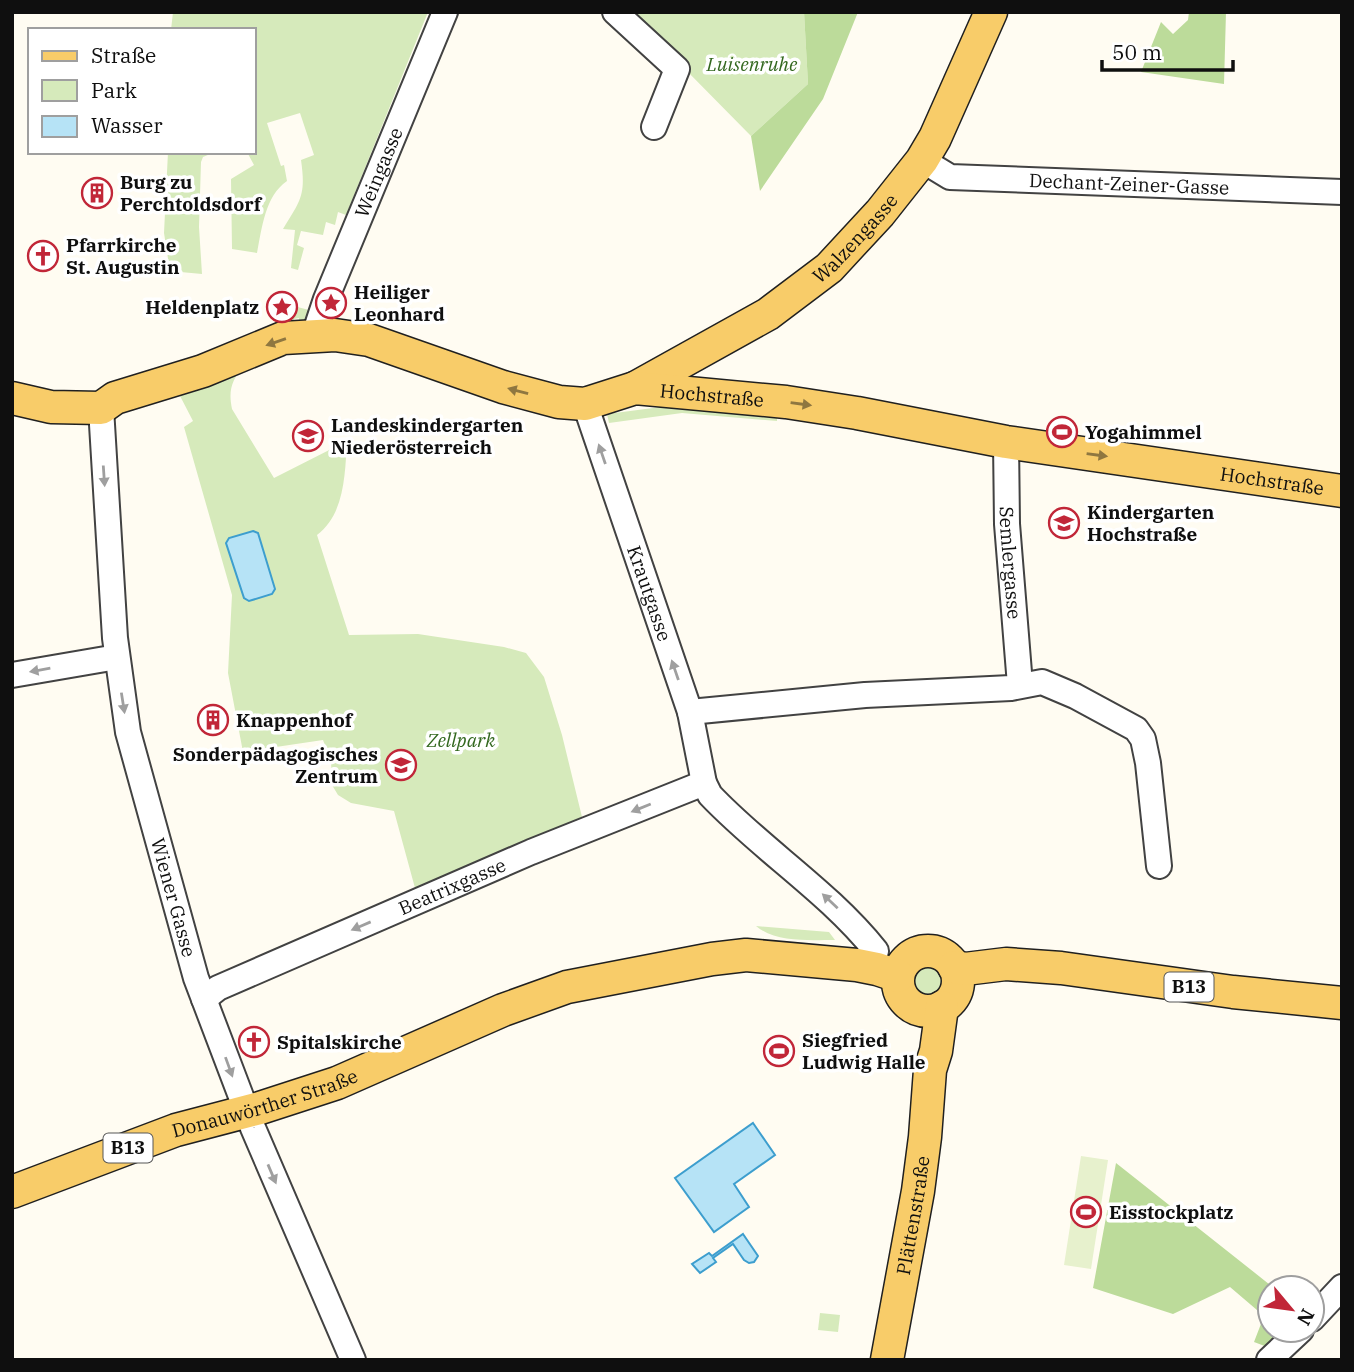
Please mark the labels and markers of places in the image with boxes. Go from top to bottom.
place label: Burg zu Perchtoldsdorf [120,170,263,216]
building icon: Burg zu Perchtoldsdorf [80,176,114,210]
place label: Pfarrkirche St. Augustin [66,233,180,279]
church icon: Pfarrkirche St. Augustin [26,239,60,273]
place label: Heiliger Leonhard [354,280,445,326]
place icon: Heiliger Leonhard [314,286,348,320]
place icon: Heldenplatz [265,290,299,324]
place label: Heldenplatz [145,295,259,319]
place label: Landeskindergarten Niederösterreich [331,413,524,459]
sports icon: Yogahimmel [1045,415,1079,449]
school or university icon: Landeskindergarten Niederösterreich [291,419,325,453]
place label: Yogahimmel [1085,420,1202,444]
place label: Kindergarten Hochstraße [1087,500,1215,546]
school or university icon: Kindergarten Hochstraße [1047,506,1081,540]
building icon: Knappenhof [196,703,230,737]
place label: Knappenhof [236,708,354,732]
place label: Sonderpädagogisches Zentrum [173,742,378,788]
school or university icon: Sonderpädagogisches Zentrum [384,748,418,782]
church icon: Spitalskirche [237,1025,271,1059]
place label: Siegfried Ludwig Halle [802,1028,926,1074]
place label: Spitalskirche [277,1030,402,1054]
sports icon: Siegfried Ludwig Halle [762,1034,796,1068]
sports icon: Eisstockplatz [1069,1195,1103,1229]
place label: Eisstockplatz [1109,1200,1233,1224]

